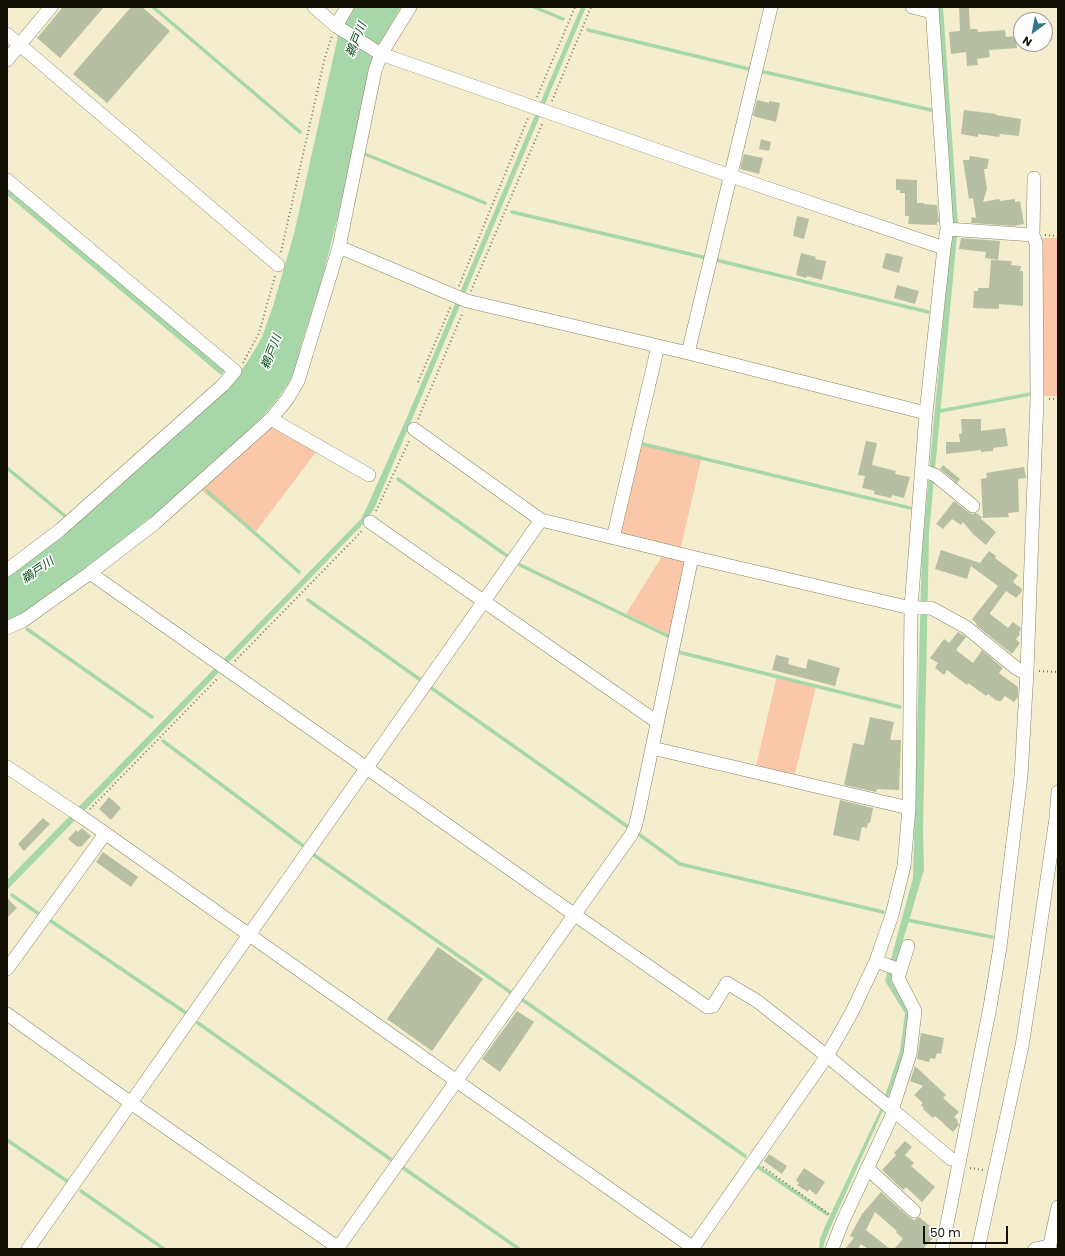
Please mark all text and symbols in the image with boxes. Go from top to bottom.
north arrow [1013,12,1053,52]
water label: 鵜戸川 [344,21,370,59]
text: N [1019,32,1035,50]
water label: 鵜戸川 [259,333,285,371]
water label: 鵜戸川 [19,555,57,587]
scale bar [925,1218,1010,1244]
text: 50 m [930,1224,961,1241]

